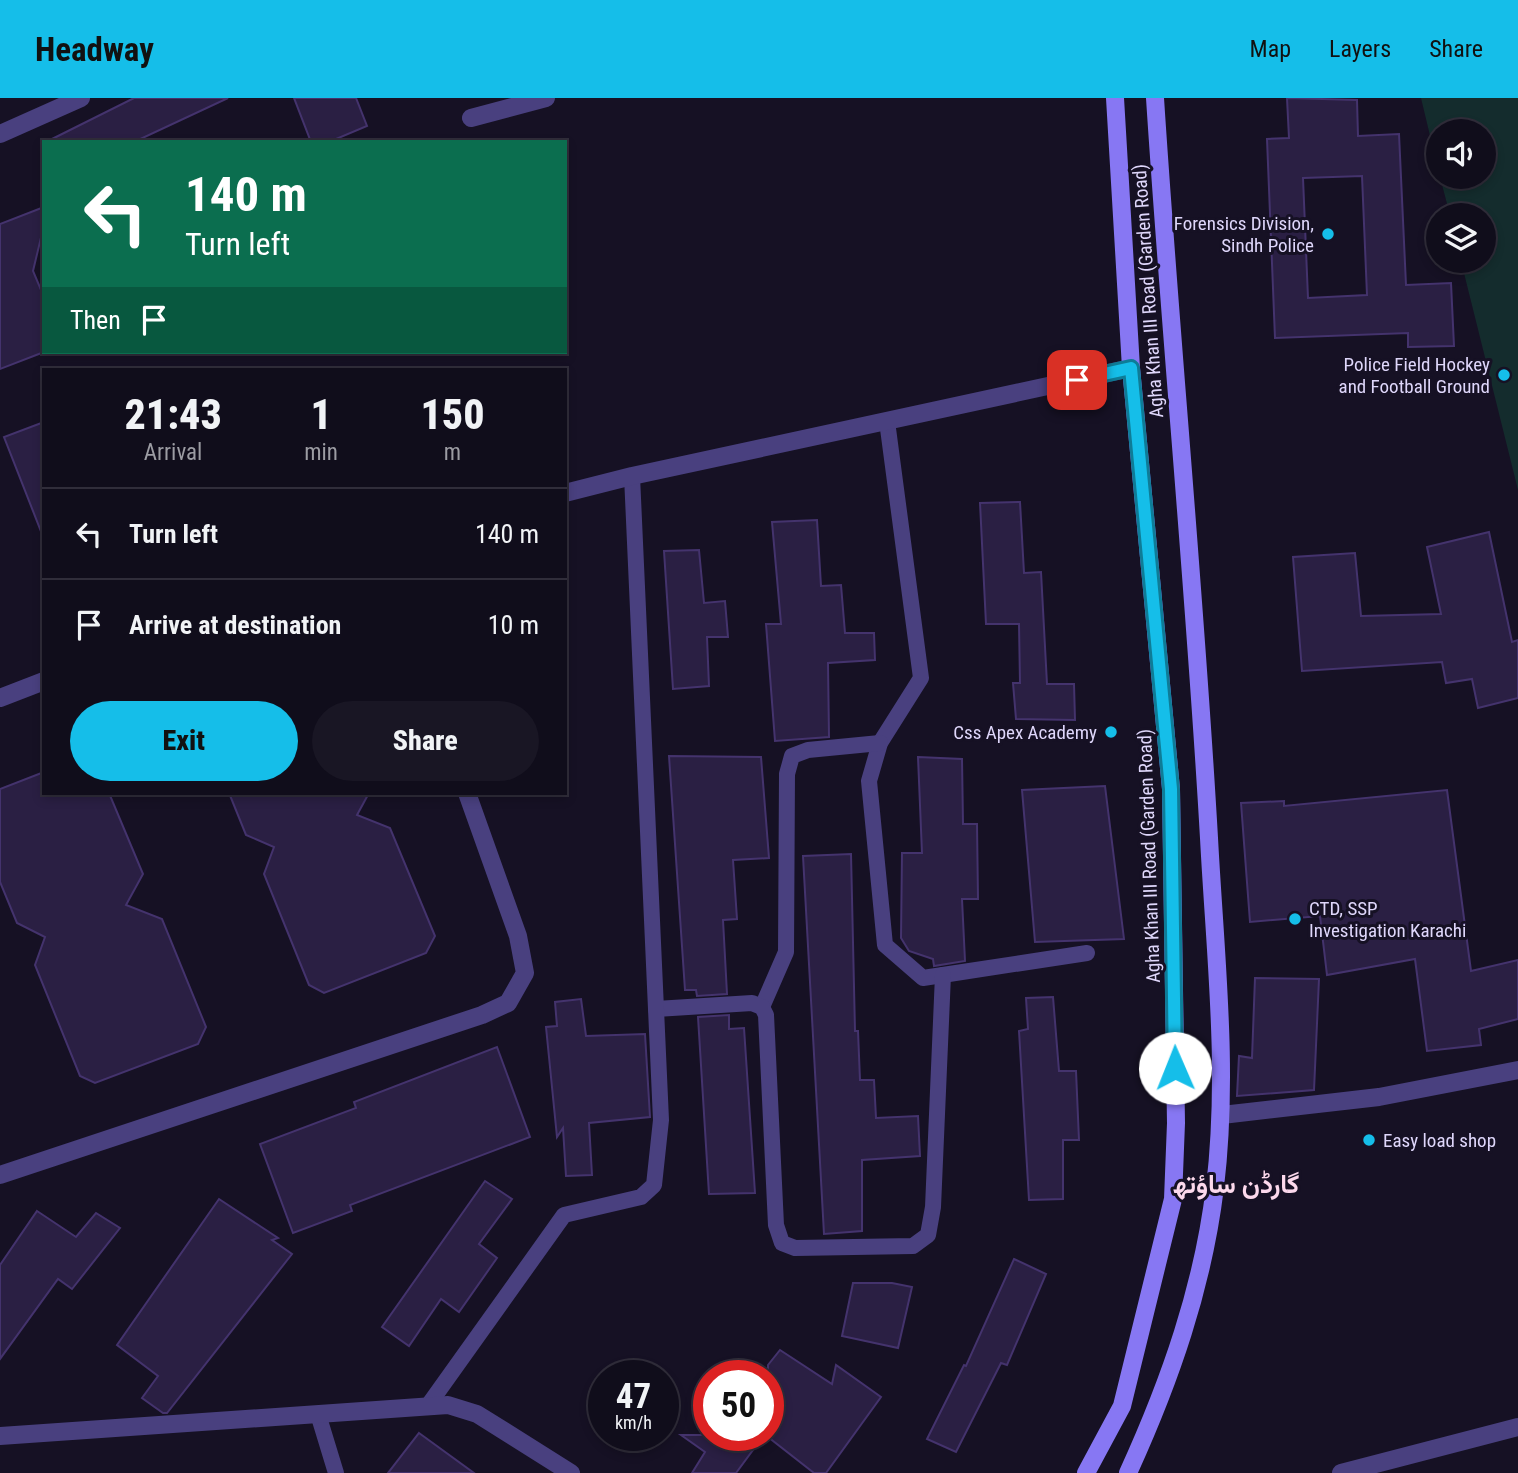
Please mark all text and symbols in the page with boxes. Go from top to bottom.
text: Headway [35,30,154,69]
text: Map [1250,35,1291,63]
text: Layers [1329,35,1391,63]
text: Share [1429,35,1483,63]
map controls [1426,119,1496,273]
button: sound [1426,119,1496,189]
street label: Agha Khan III Road (Garden Road) [1128,163,1168,419]
text: 140 m [185,166,307,223]
icon: left [70,168,161,259]
button: layers [1426,203,1496,273]
place label: Forensics Division, Sindh Police [1174,212,1314,257]
text: Turn left [185,225,290,263]
marker: Forensics Division, Sindh Police [1320,226,1336,242]
icon: arrive [135,301,173,339]
text: Then [70,305,121,335]
pin [1047,350,1107,410]
place label: Police Field Hockey and Football Ground [1339,353,1490,398]
icon: arrive [1058,361,1096,399]
marker: Police Field Hockey and Football Ground [1496,367,1512,383]
text: 21:43 [124,390,222,439]
text: 1 [310,390,332,439]
text: 150 [420,390,485,439]
text: Arrival [144,439,202,466]
text: min [304,439,338,466]
text: m [444,439,461,466]
icon: left [70,515,108,553]
text: Turn left [129,519,218,549]
text: 140 m [475,519,539,549]
icon: arrive [70,606,108,644]
text: Arrive at destination [129,610,341,640]
text: 10 m [488,610,539,640]
button: Exit [70,701,298,781]
button: Share [312,701,539,781]
place label: Css Apex Academy [953,721,1097,744]
marker: Css Apex Academy [1103,724,1119,740]
street label: Agha Khan III Road (Garden Road) [1133,729,1165,983]
place label: CTD, SSP Investigation Karachi [1309,897,1466,942]
marker: CTD, SSP Investigation Karachi [1287,911,1303,927]
position arrow [1138,1031,1212,1105]
place label: Easy load shop [1383,1129,1496,1152]
marker: Easy load shop [1361,1132,1377,1148]
district label: گارڈن ساؤتھ [1173,1169,1299,1200]
speed limit sign: 50 [693,1360,784,1451]
text: 47 [616,1376,651,1417]
text: km/h [615,1412,652,1433]

